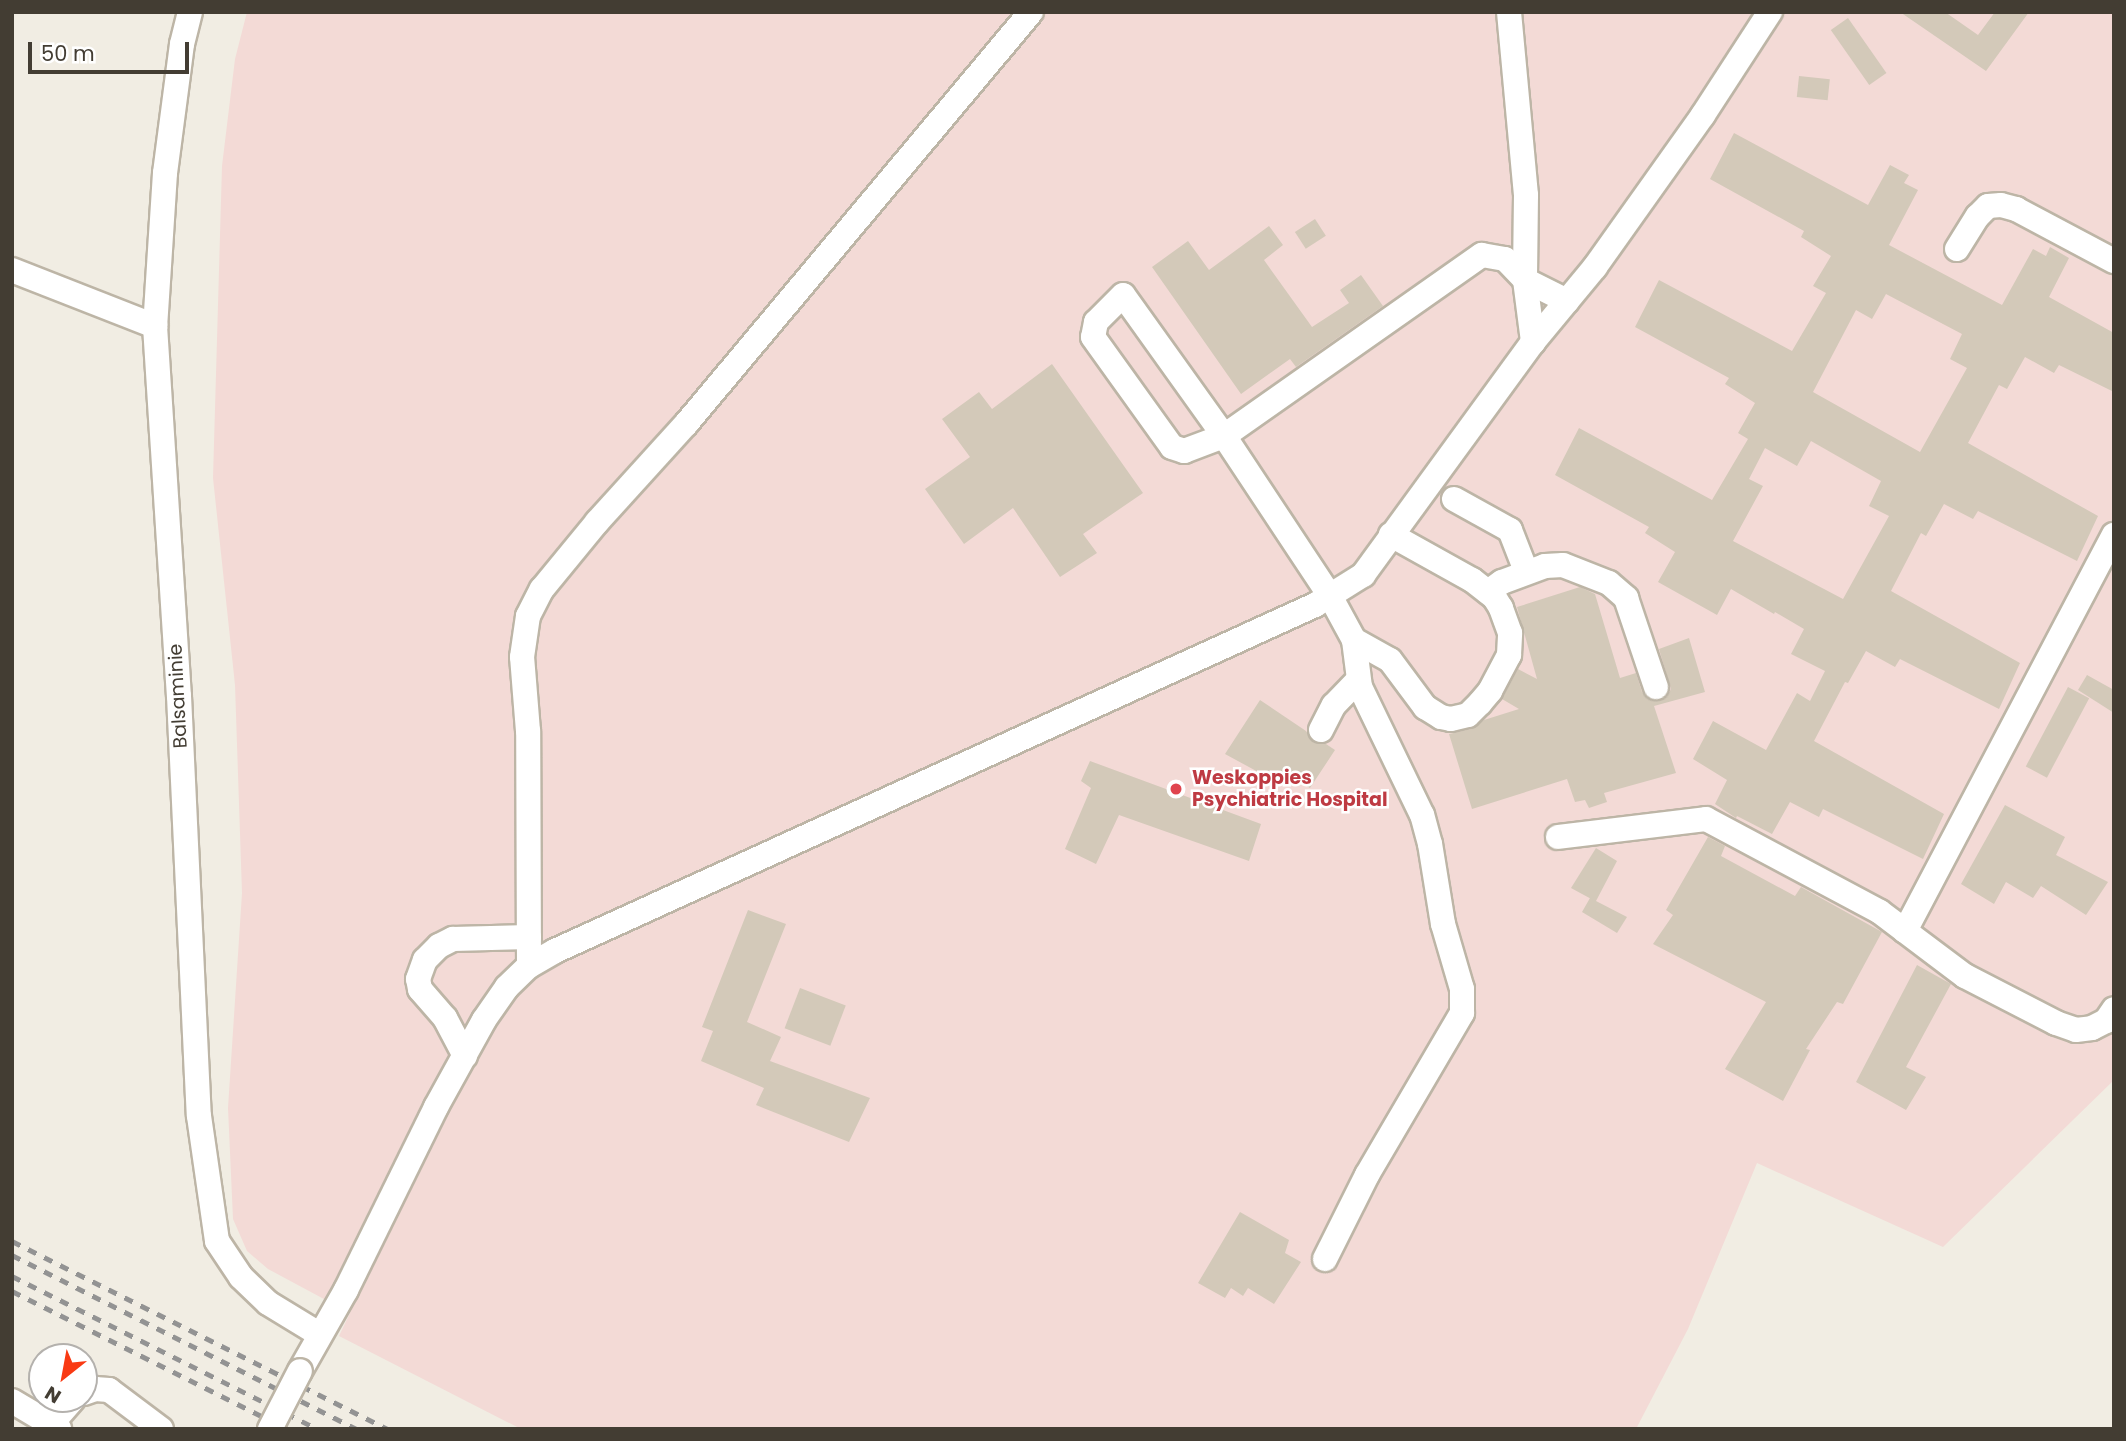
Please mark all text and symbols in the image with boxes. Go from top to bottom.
scale bar [32,28,192,72]
text: 50 m [41,39,95,68]
street label: Balsaminie [164,643,192,749]
place label: Weskoppies Psychiatric Hospital [1192,767,1388,811]
marker: Weskoppies Psychiatric Hospital [1166,779,1186,799]
north arrow [28,1343,98,1413]
text: N [40,1379,66,1410]

